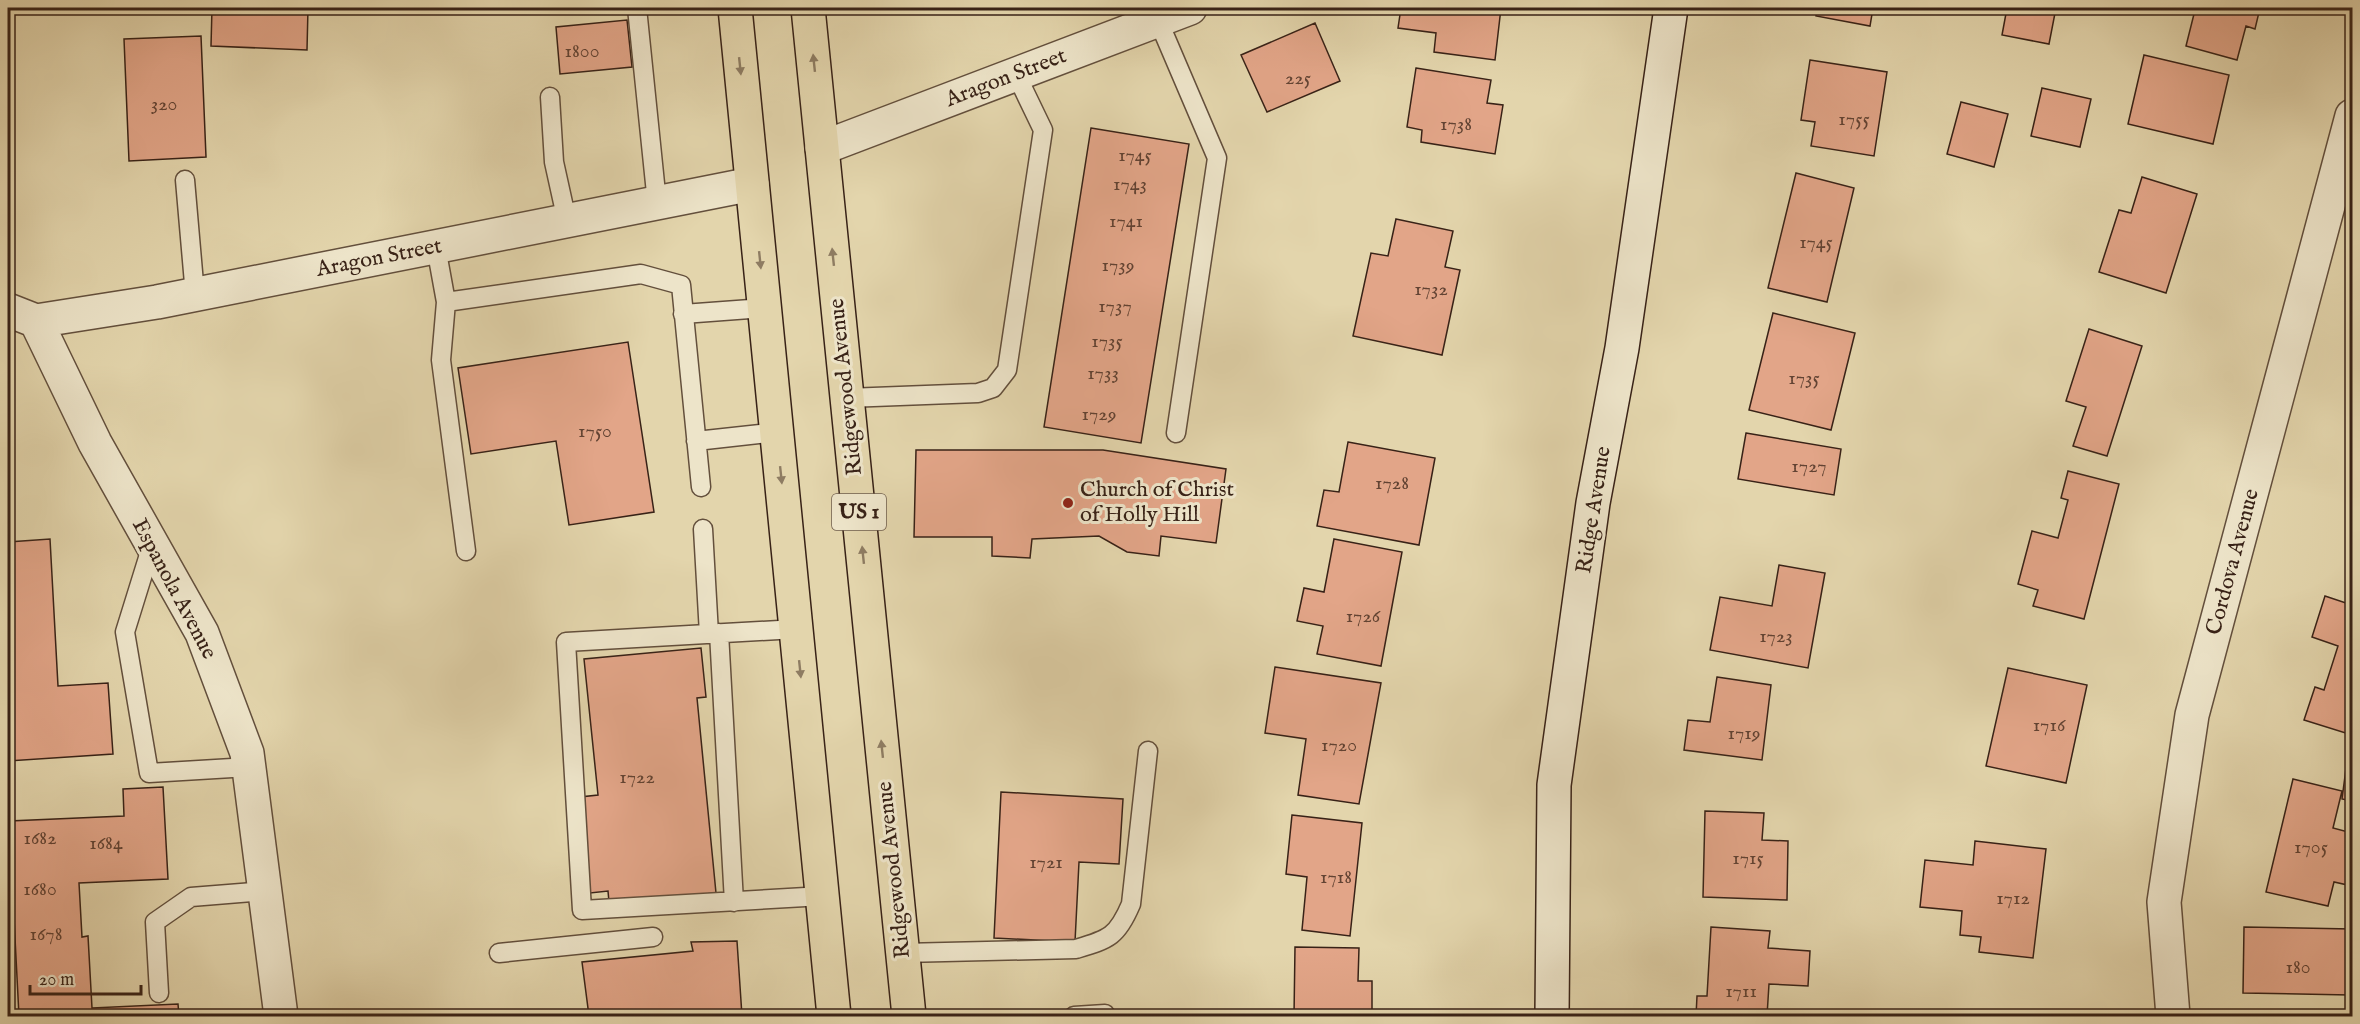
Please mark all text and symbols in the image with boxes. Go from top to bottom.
house number: 1800 [565,39,599,64]
street label: Aragon Street [941,42,1071,114]
one-way arrow [809,53,819,72]
one-way arrow [736,56,745,75]
house number: 225 [1285,66,1311,91]
house number: 320 [151,92,177,117]
house number: 1755 [1838,107,1870,132]
house number: 1738 [1440,112,1472,137]
house number: 1745 [1118,143,1152,168]
house number: 1743 [1113,172,1147,197]
house number: 1741 [1109,209,1143,234]
house number: 1745 [1799,230,1833,255]
street label: Aragon Street [313,232,445,284]
one-way arrow [828,247,838,266]
one-way arrow [755,250,765,269]
house number: 1739 [1101,253,1135,278]
house number: 1732 [1414,277,1448,302]
house number: 1737 [1098,294,1132,319]
street label: Ridgewood Avenue [823,297,869,477]
house number: 1735 [1091,329,1123,354]
house number: 1733 [1087,361,1119,386]
house number: 1735 [1788,366,1820,391]
house number: 1729 [1082,402,1116,427]
house number: 1750 [578,419,612,444]
street label: Ridge Avenue [1570,444,1618,576]
house number: 1727 [1791,454,1827,479]
one-way arrow [776,465,786,484]
house number: 1728 [1375,471,1409,496]
place label: Church of Christ of Holly Hill [1080,476,1234,529]
street label: Cordova Avenue [2200,486,2266,638]
road number: US 1 [832,494,886,530]
marker: Church of Christ of Holly Hill [1061,496,1075,510]
street label: Espanola Avenue [125,514,223,664]
one-way arrow [858,546,868,565]
house number: 1726 [1346,604,1381,629]
house number: 1723 [1759,624,1793,649]
one-way arrow [795,659,805,678]
house number: 1716 [2033,713,2066,738]
house number: 1719 [1728,721,1761,746]
house number: 1720 [1321,733,1357,758]
one-way arrow [877,740,887,759]
house number: 1722 [619,765,655,790]
street label: Ridgewood Avenue [871,780,917,960]
house number: 1682 [23,826,57,851]
house number: 1684 [89,831,123,856]
house number: 1705 [2294,835,2328,860]
house number: 1715 [1732,846,1764,871]
house number: 1721 [1029,850,1063,875]
house number: 1718 [1320,865,1352,890]
house number: 1680 [23,877,57,902]
house number: 1712 [1996,886,2030,911]
house number: 1678 [29,922,63,947]
house number: 180 [2285,955,2311,980]
scale bar [30,958,141,996]
text: 20 m [39,969,74,992]
house number: 1711 [1725,979,1757,1004]

